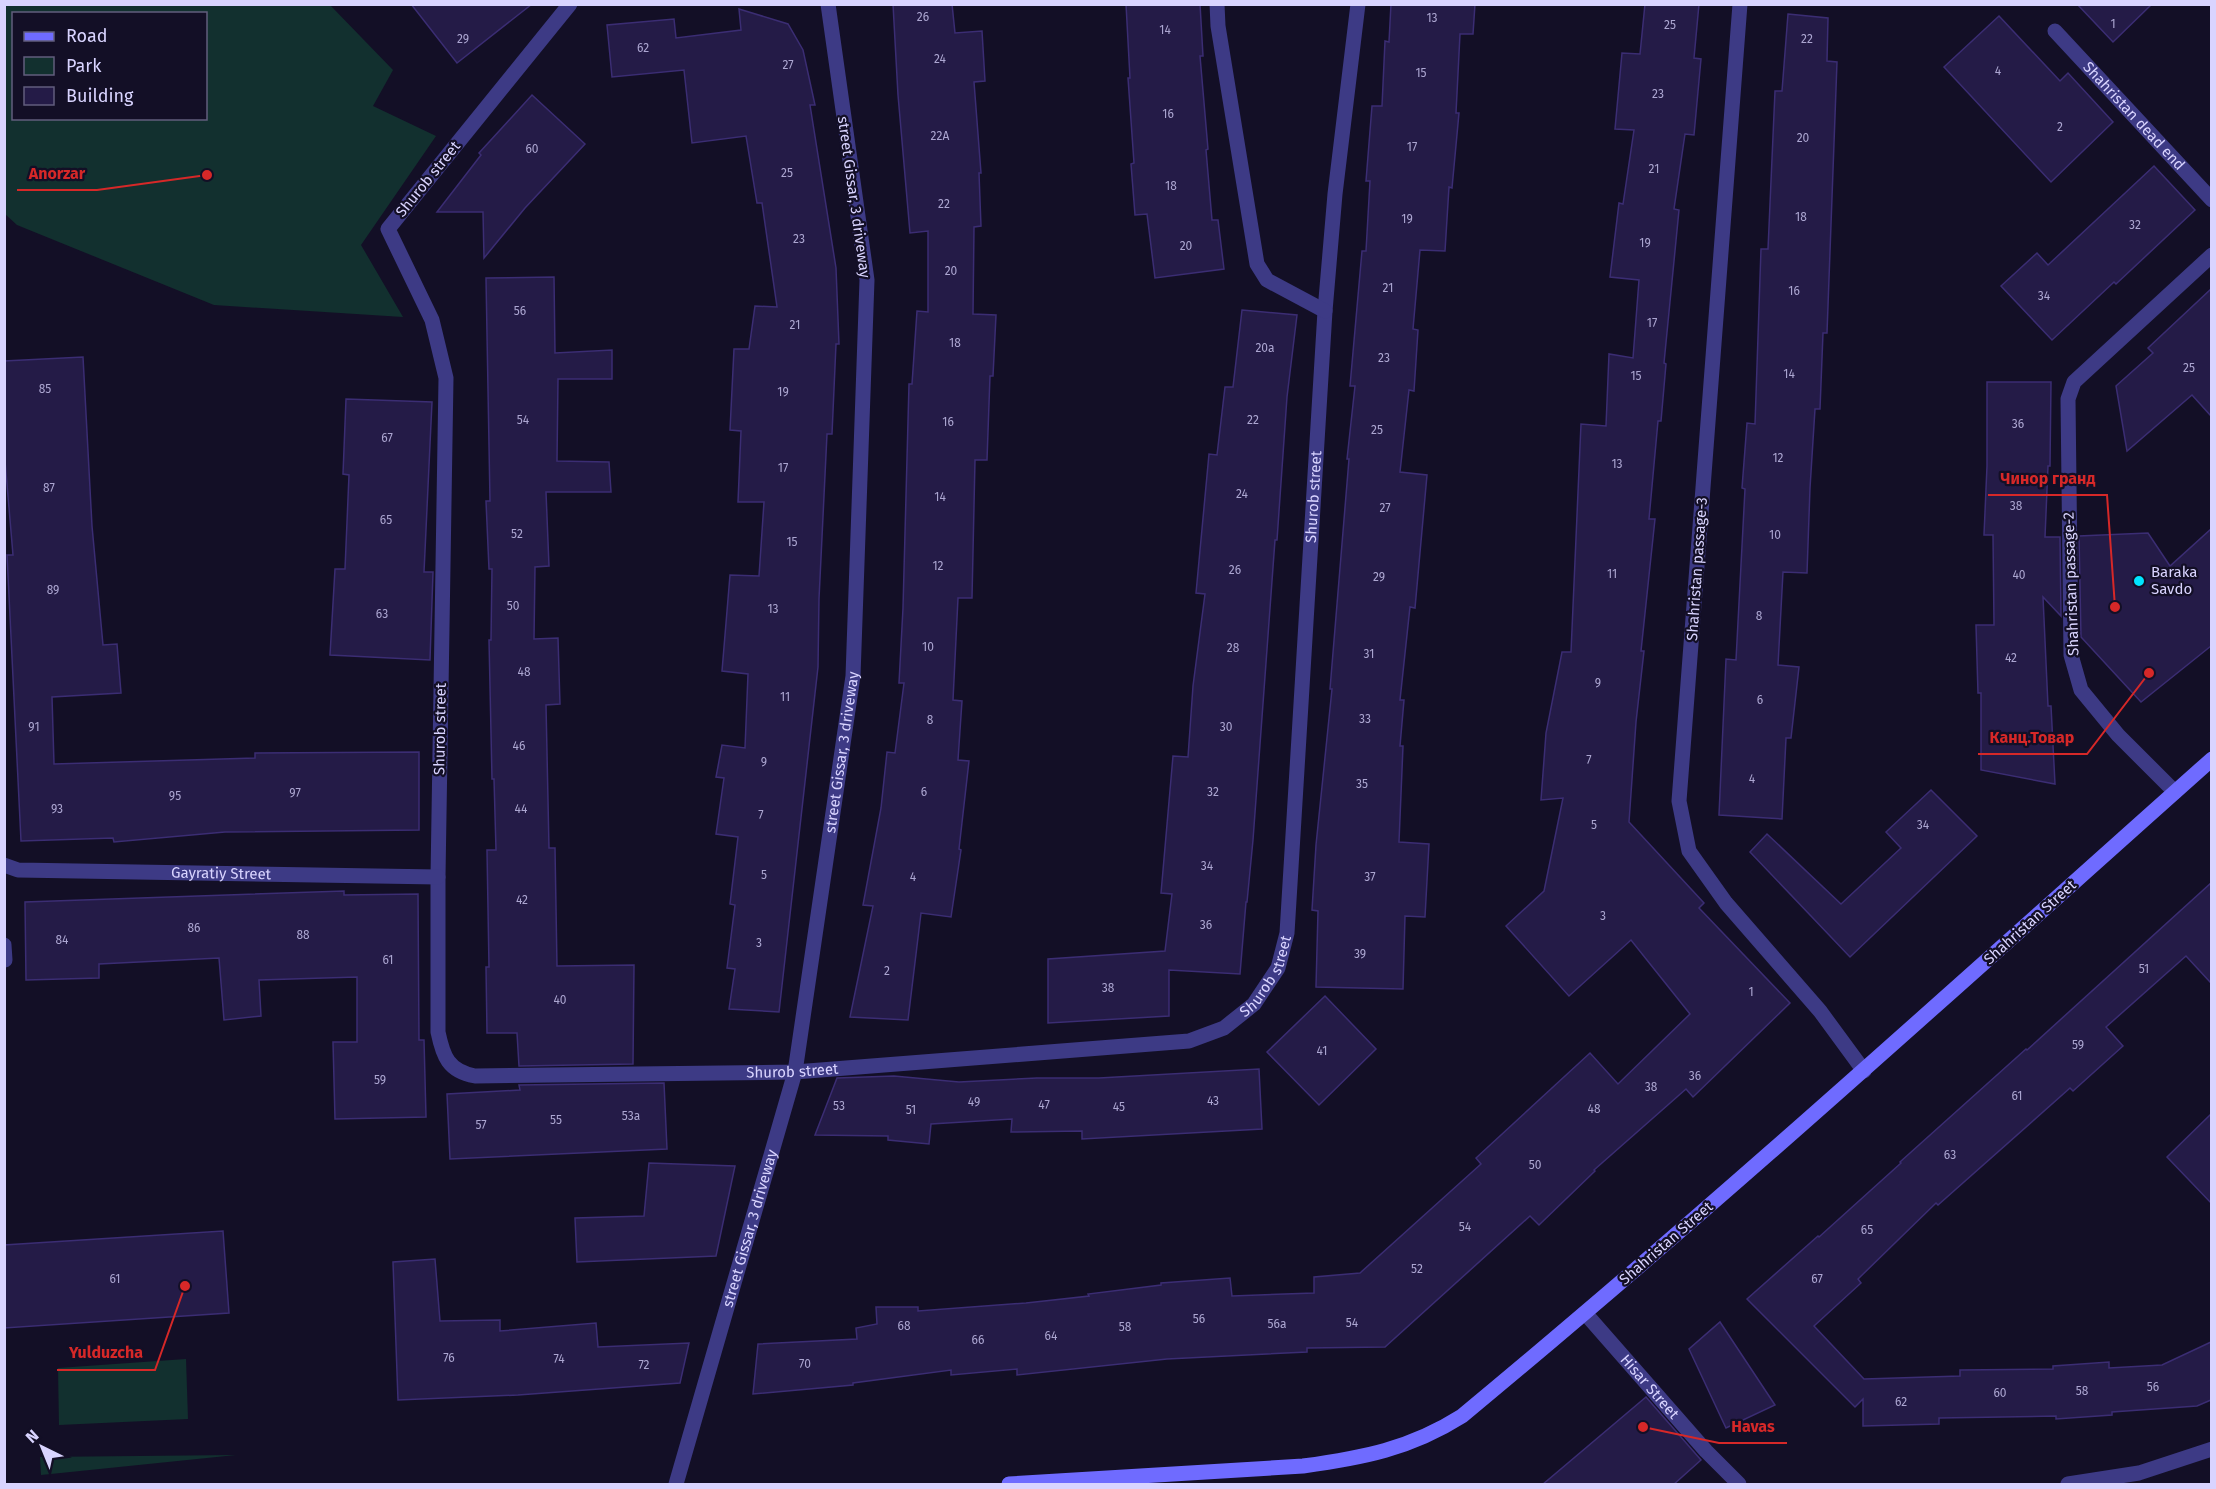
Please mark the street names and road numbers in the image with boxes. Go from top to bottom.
street label: Shahristan dead end [2079,58,2189,174]
street label: street Gissar, 3 driveway [834,115,874,280]
street label: Shurob street [392,137,464,220]
street label: Shurob street [1302,450,1325,544]
street label: Shahristan passage-3 [1683,497,1711,641]
street label: Shahristan passage-2 [2059,512,2083,656]
street label: street Gissar, 3 driveway [821,671,862,834]
street label: Shurob street [430,682,450,775]
street label: Gayratiy Street [171,864,272,883]
street label: Shahristan Street [1980,875,2080,968]
street label: Shurob street [1236,933,1295,1021]
street label: Shurob street [746,1060,840,1082]
street label: street Gissar, 3 driveway [719,1147,781,1309]
street label: Shahristan Street [1616,1197,1717,1288]
street label: Hisar Street [1616,1351,1683,1423]

